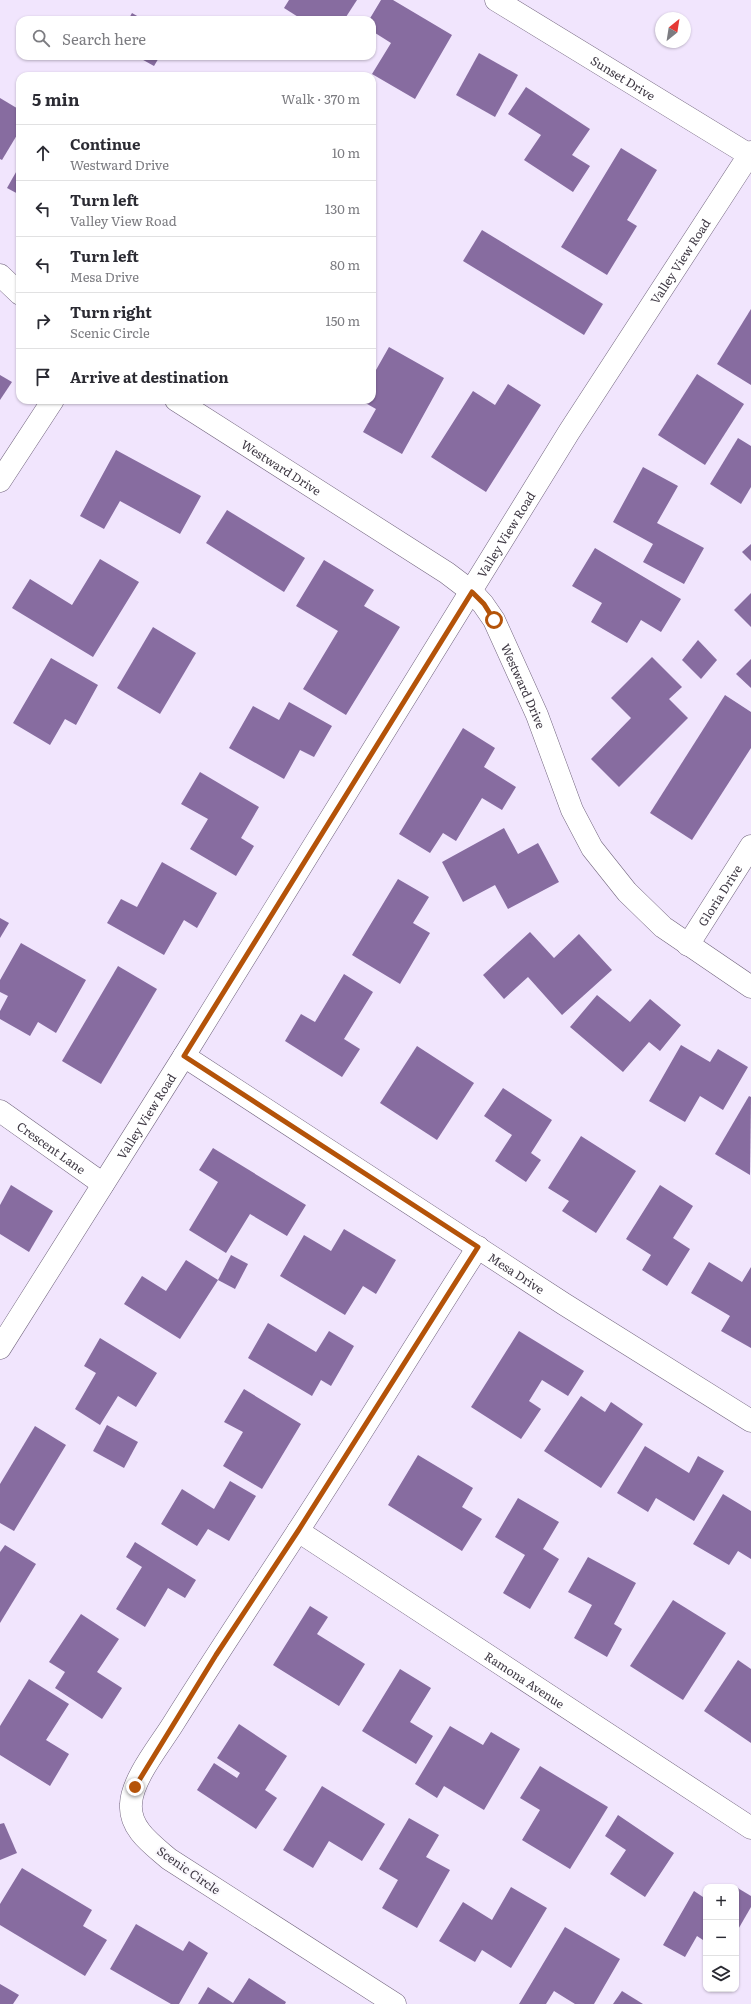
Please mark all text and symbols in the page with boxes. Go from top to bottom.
north arrow [655,12,691,48]
search box [16,16,376,60]
icon: search [30,27,52,49]
text: Search here [62,27,146,50]
street label: Sunset Drive [587,51,659,104]
text: 5 min [32,86,80,111]
text: Walk · 370 m [281,89,360,108]
text: Continue [70,132,140,155]
icon: ahead [32,142,54,164]
text: 10 m [332,143,360,162]
text: Westward Drive [70,155,169,174]
text: Turn left [70,188,139,211]
icon: left [32,198,54,220]
text: 130 m [325,199,360,218]
text: Valley View Road [70,211,177,230]
street label: Valley View Road [646,215,715,307]
text: Turn left [70,244,139,267]
icon: left [32,254,54,276]
text: 80 m [330,255,360,274]
text: Mesa Drive [70,267,139,286]
text: Turn right [70,300,152,323]
icon: right [32,310,54,332]
text: 150 m [325,311,360,330]
text: Scenic Circle [70,323,150,342]
text: Arrive at destination [70,365,229,388]
icon: arrive [32,366,54,388]
street label: Westward Drive [238,435,325,499]
street label: Valley View Road [472,487,540,581]
route start [485,611,503,629]
street label: Westward Drive [497,641,550,731]
street label: Gloria Drive [693,861,746,930]
street label: Valley View Road [112,1069,180,1163]
street label: Crescent Lane [13,1117,89,1178]
street label: Mesa Drive [485,1248,548,1298]
street label: Ramona Avenue [481,1647,568,1712]
route end [126,1778,144,1796]
street label: Scenic Circle [154,1842,224,1898]
map controls [703,1884,739,1992]
button: + [703,1884,739,1920]
button: − [703,1920,739,1956]
button: layers [703,1956,739,1992]

